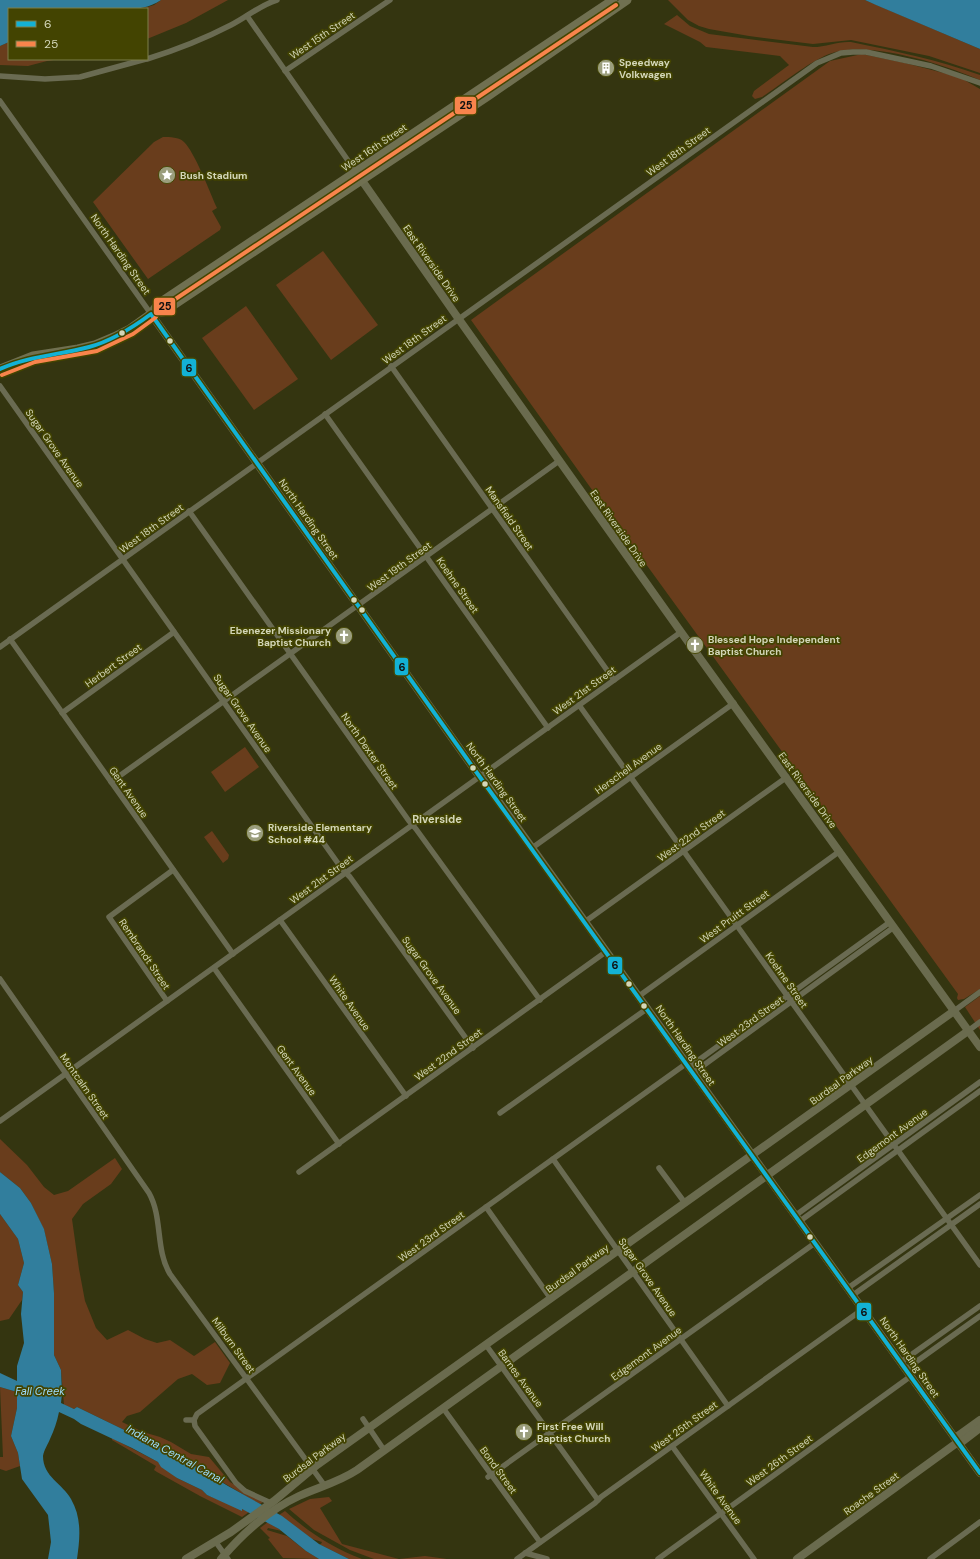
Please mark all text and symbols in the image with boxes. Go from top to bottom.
legend [8,8,148,60]
street label: West 15th Street [287,9,358,62]
text: 6 [44,16,52,32]
text: 25 [44,36,58,52]
place label: Speedway Volkwagen [619,56,672,81]
building icon: Speedway Volkwagen [596,58,616,78]
line badge: 25 [454,96,477,115]
text: 25 [459,98,473,112]
street label: West 16th Street [339,121,410,174]
street label: West 18th Street [644,124,713,179]
place icon: Bush Stadium [157,165,177,185]
place label: Bush Stadium [180,169,247,182]
street label: North Harding Street [88,211,153,297]
street label: East Riverside Drive [400,222,463,305]
line badge: 25 [153,297,176,316]
text: 25 [158,299,172,313]
street label: West 18th Street [380,312,449,367]
unlabelled marker [117,328,127,338]
unlabelled marker [165,336,175,346]
line badge: 6 [181,358,197,377]
text: 6 [186,361,193,375]
street label: Sugar Grove Avenue [23,406,87,490]
street label: North Harding Street [276,476,341,562]
street label: Mansfield Street [483,484,537,553]
street label: East Riverside Drive [587,487,650,570]
street label: West 18th Street [117,501,186,556]
street label: West 19th Street [365,539,434,594]
street label: Koehne Street [434,555,482,616]
unlabelled marker [349,595,359,605]
unlabelled marker [357,605,367,615]
place label: Ebenezer Missionary Baptist Church [230,624,331,649]
church icon: Ebenezer Missionary Baptist Church [334,626,354,646]
place label: Blessed Hope Independent Baptist Church [708,633,840,658]
church icon: Blessed Hope Independent Baptist Church [685,635,705,655]
street label: Herbert Street [82,640,144,690]
line badge: 6 [394,657,409,676]
text: 6 [399,660,406,674]
street label: West 21st Street [550,663,618,718]
street label: Sugar Grove Avenue [211,671,275,755]
street label: North Dexter Street [338,711,401,792]
street label: North Harding Street [463,740,530,825]
street label: Herschell Avenue [592,740,665,797]
street label: East Riverside Drive [776,750,840,831]
unlabelled marker [468,763,478,773]
street label: Gent Avenue [106,764,151,821]
unlabelled marker [480,779,490,789]
street label: West 22nd Street [655,806,728,864]
district label: Riverside [412,812,462,826]
place label: Riverside Elementary School #44 [268,821,372,846]
school or university icon: Riverside Elementary School #44 [245,823,265,843]
street label: West 21st Street [287,852,355,907]
street label: West Pruitt Street [697,887,772,946]
street label: Rembrandt Street [116,916,173,992]
street label: Sugar Grove Avenue [399,934,464,1017]
street label: Koehne Street [763,950,811,1011]
line badge: 6 [607,956,623,975]
text: 6 [612,958,619,972]
street label: White Avenue [326,973,373,1033]
unlabelled marker [624,979,634,989]
street label: West 23rd Street [715,993,786,1050]
unlabelled marker [639,1001,649,1011]
street label: North Harding Street [653,1002,718,1088]
street label: West 22nd Street [412,1025,485,1083]
street label: Gent Avenue [274,1042,320,1098]
street label: Montcalm Street [57,1051,112,1122]
street label: Burdsal Parkway [807,1053,876,1108]
street label: Edgemont Avenue [854,1105,930,1165]
street label: West 23rd Street [396,1208,467,1265]
unlabelled marker [805,1232,815,1242]
street label: Sugar Grove Avenue [616,1235,680,1319]
street label: Burdsal Parkway [543,1241,612,1296]
line badge: 6 [856,1302,872,1321]
text: 6 [861,1305,868,1319]
street label: North Harding Street [877,1314,942,1400]
street label: Milburn Street [209,1315,258,1376]
street label: Edgemont Avenue [608,1323,684,1383]
street label: Barnes Avenue [495,1347,546,1410]
water label: Fall Creek [15,1384,65,1398]
street label: West 25th Street [649,1398,720,1455]
place label: First Free Will Baptist Church [537,1420,611,1445]
water label: Indiana Central Canal [124,1421,227,1487]
church icon: First Free Will Baptist Church [514,1422,534,1442]
street label: Burdsal Parkway [280,1429,348,1485]
street label: West 26th Street [744,1432,815,1489]
street label: Bond Street [477,1444,520,1496]
street label: White Avenue [697,1468,745,1527]
street label: Roache Street [841,1469,902,1518]

